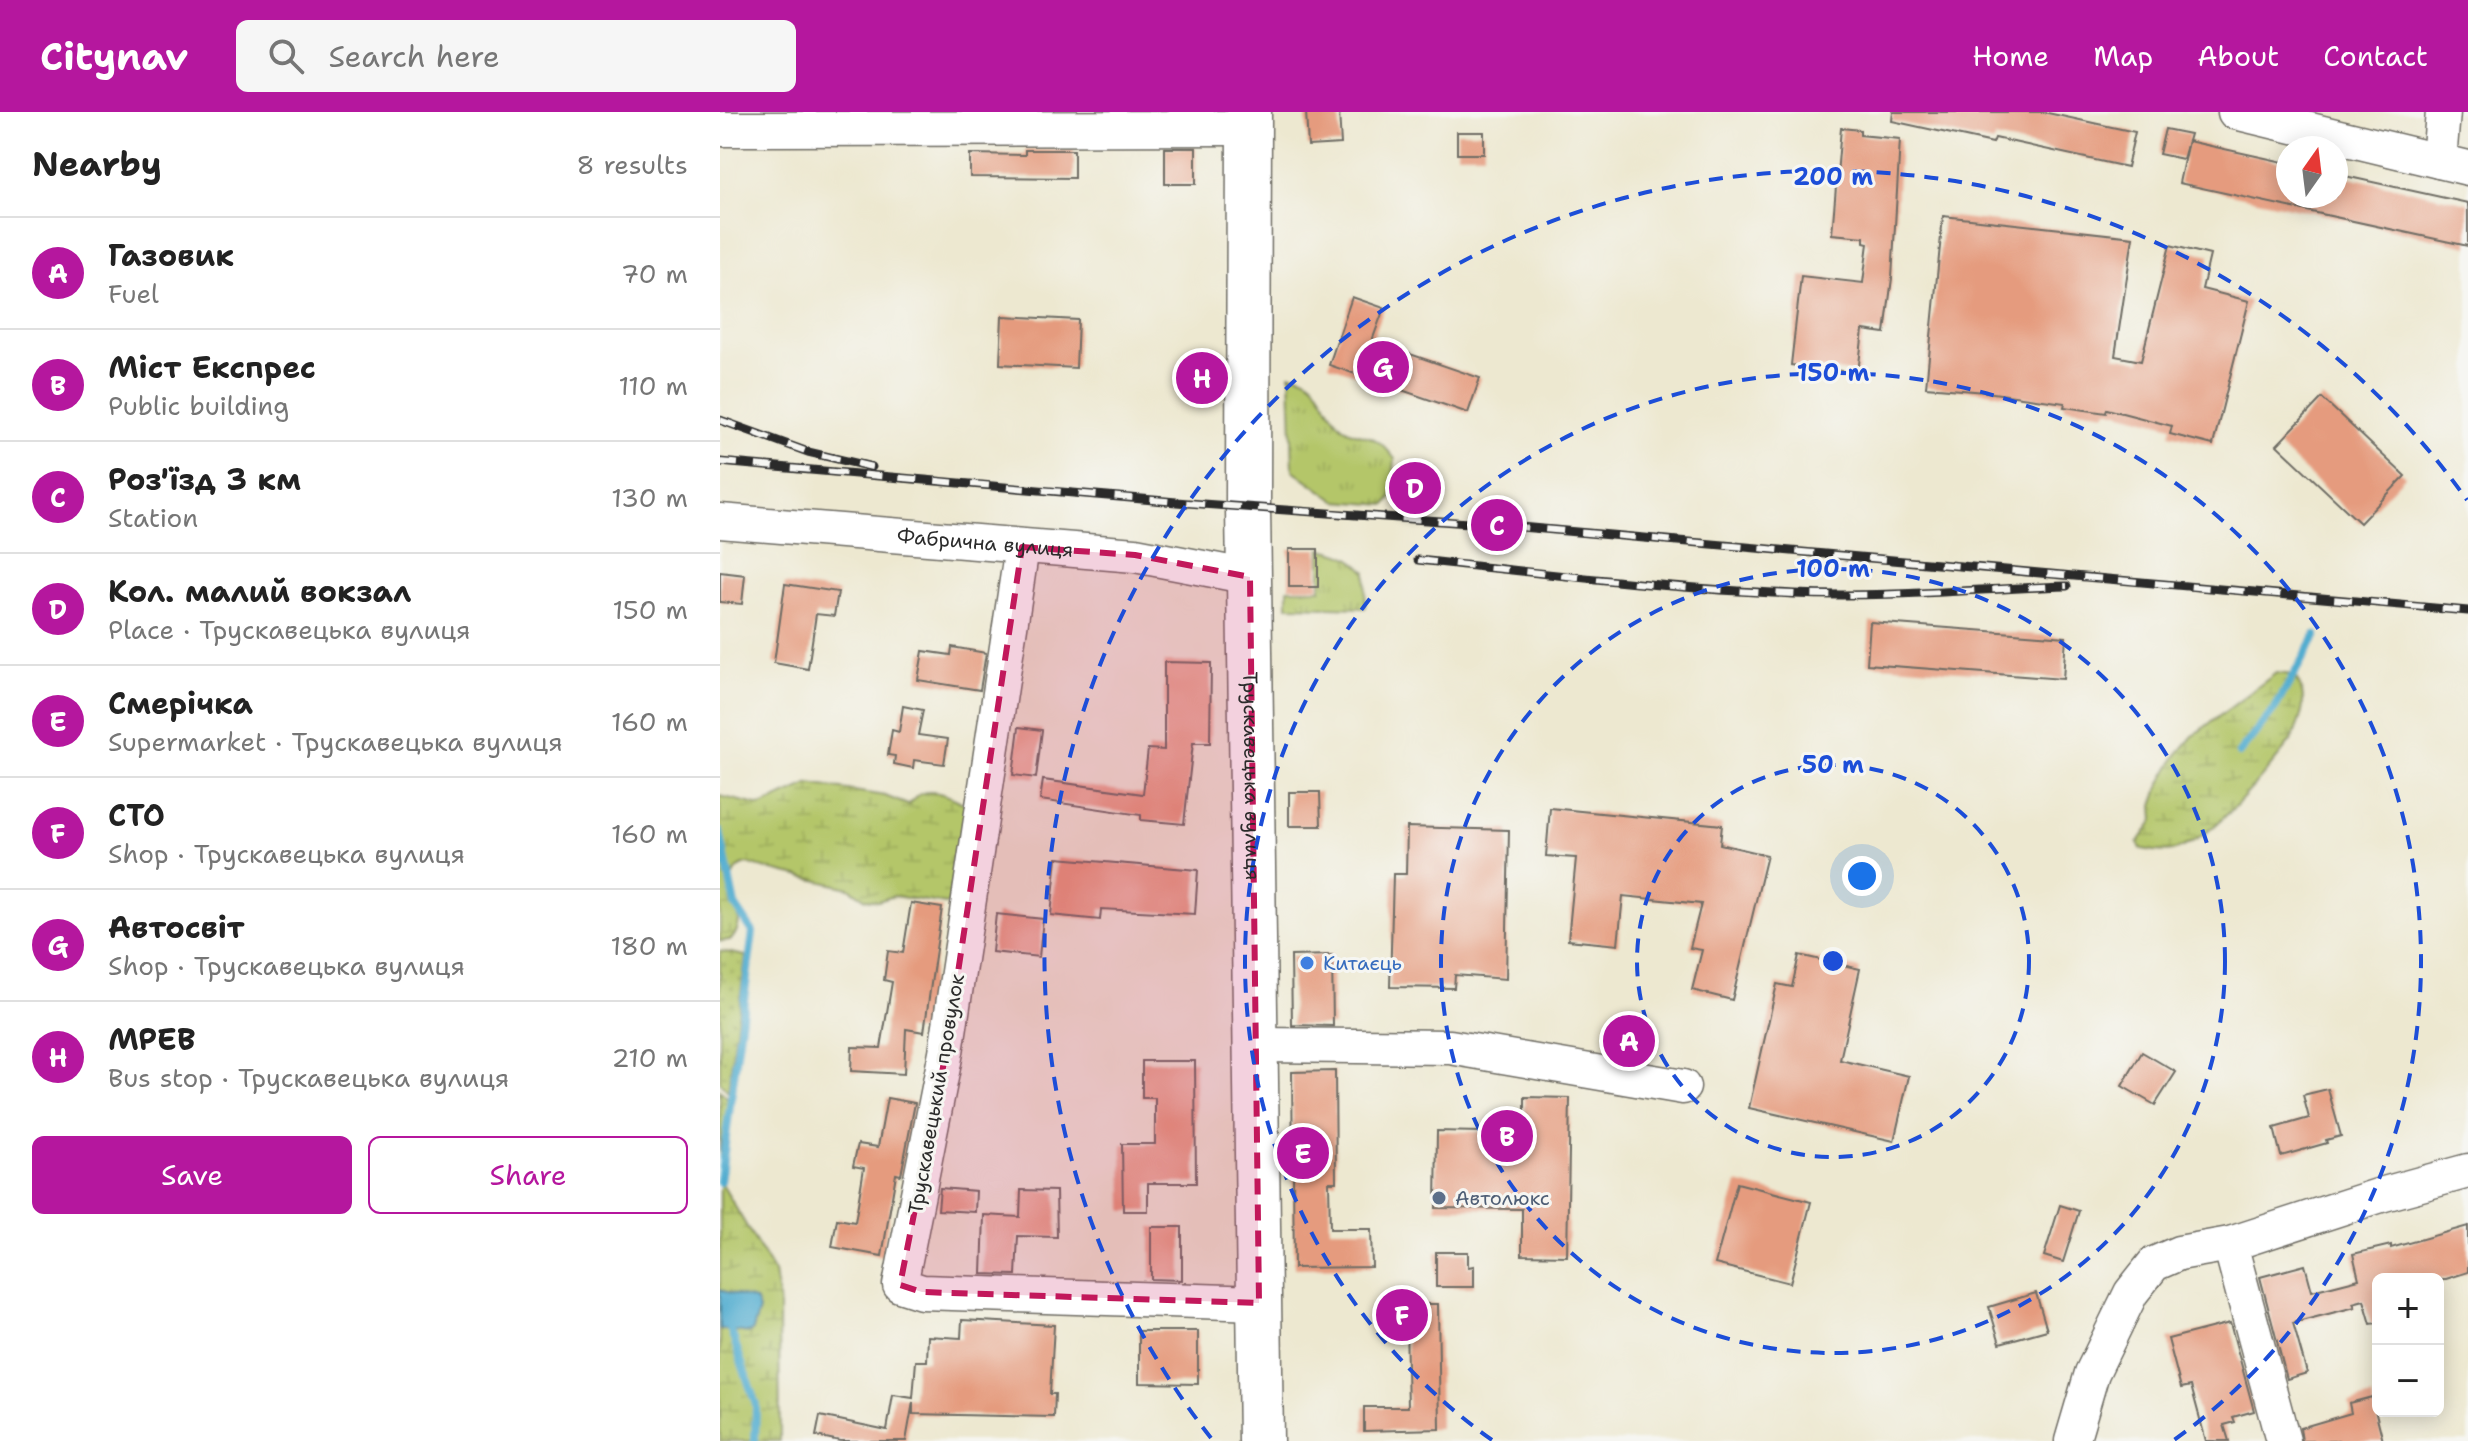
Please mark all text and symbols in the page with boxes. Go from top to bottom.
search box [236,20,796,92]
text: Citynav [40,31,188,82]
icon: search [264,34,308,78]
text: Search here [328,36,500,77]
text: Home [1972,37,2049,75]
text: Map [2093,37,2153,75]
text: About [2197,37,2279,75]
text: Contact [2323,37,2428,75]
north arrow [2276,136,2348,208]
text: Nearby [32,141,162,187]
text: 8 results [576,147,688,182]
text: 200 m [1793,161,1873,193]
text: Газовик [108,235,234,276]
text: A [48,256,68,291]
text: 70 m [621,256,688,291]
text: Fuel [108,276,159,311]
pin: G [1357,337,1409,397]
text: Міст Експрес [108,347,316,388]
pin: H [1176,348,1228,408]
text: 150 m [1797,357,1869,389]
text: B [50,368,66,403]
text: 110 m [618,368,688,403]
text: Public building [108,388,289,423]
pin: D [1389,458,1441,518]
text: Роз'їзд 3 км [108,459,301,500]
text: C [50,480,66,515]
text: 130 m [611,480,688,515]
pin: C [1471,495,1523,555]
text: Station [108,500,198,535]
street label: Фабрична вулиця [896,523,1074,563]
text: 100 m [1796,553,1870,585]
text: Кол. малий вокзал [108,571,411,612]
text: D [49,592,67,627]
text: 150 m [612,592,688,627]
text: Place · Трускавецька вулиця [108,612,471,647]
street label: Трускавецька вулиця [1237,671,1266,881]
text: Смерічка [108,683,253,724]
text: E [49,704,67,739]
text: 160 m [611,704,688,739]
text: Supermarket · Трускавецька вулиця [108,724,563,759]
text: 50 m [1802,749,1864,781]
text: СТО [108,795,165,836]
text: F [50,816,66,851]
text: 160 m [611,816,688,851]
text: Shop · Трускавецька вулиця [108,836,465,871]
your location [1842,856,1882,896]
text: Автосвіт [108,907,245,948]
text: G [48,928,68,963]
text: 180 m [610,928,688,963]
centre of rings [1819,947,1847,975]
text: Shop · Трускавецька вулиця [108,948,465,983]
place label: Китаєць [1323,950,1402,976]
marker: Китаєць [1298,954,1316,972]
street label: Трускавецький провулок [902,971,970,1216]
pin: A [1603,1011,1655,1071]
text: МРЕВ [108,1019,196,1060]
text: H [49,1040,67,1075]
text: 210 m [611,1040,688,1075]
text: Bus stop · Трускавецька вулиця [108,1060,509,1095]
pin: B [1481,1106,1533,1166]
pin: E [1277,1123,1329,1183]
button: Save [32,1136,352,1214]
button: Share [368,1136,688,1214]
place label: Автолюкс [1455,1185,1550,1211]
marker: Автолюкс [1430,1189,1448,1207]
map controls [2372,1273,2444,1417]
button: + [2372,1273,2444,1345]
pin: F [1376,1285,1428,1345]
button: − [2372,1345,2444,1417]

